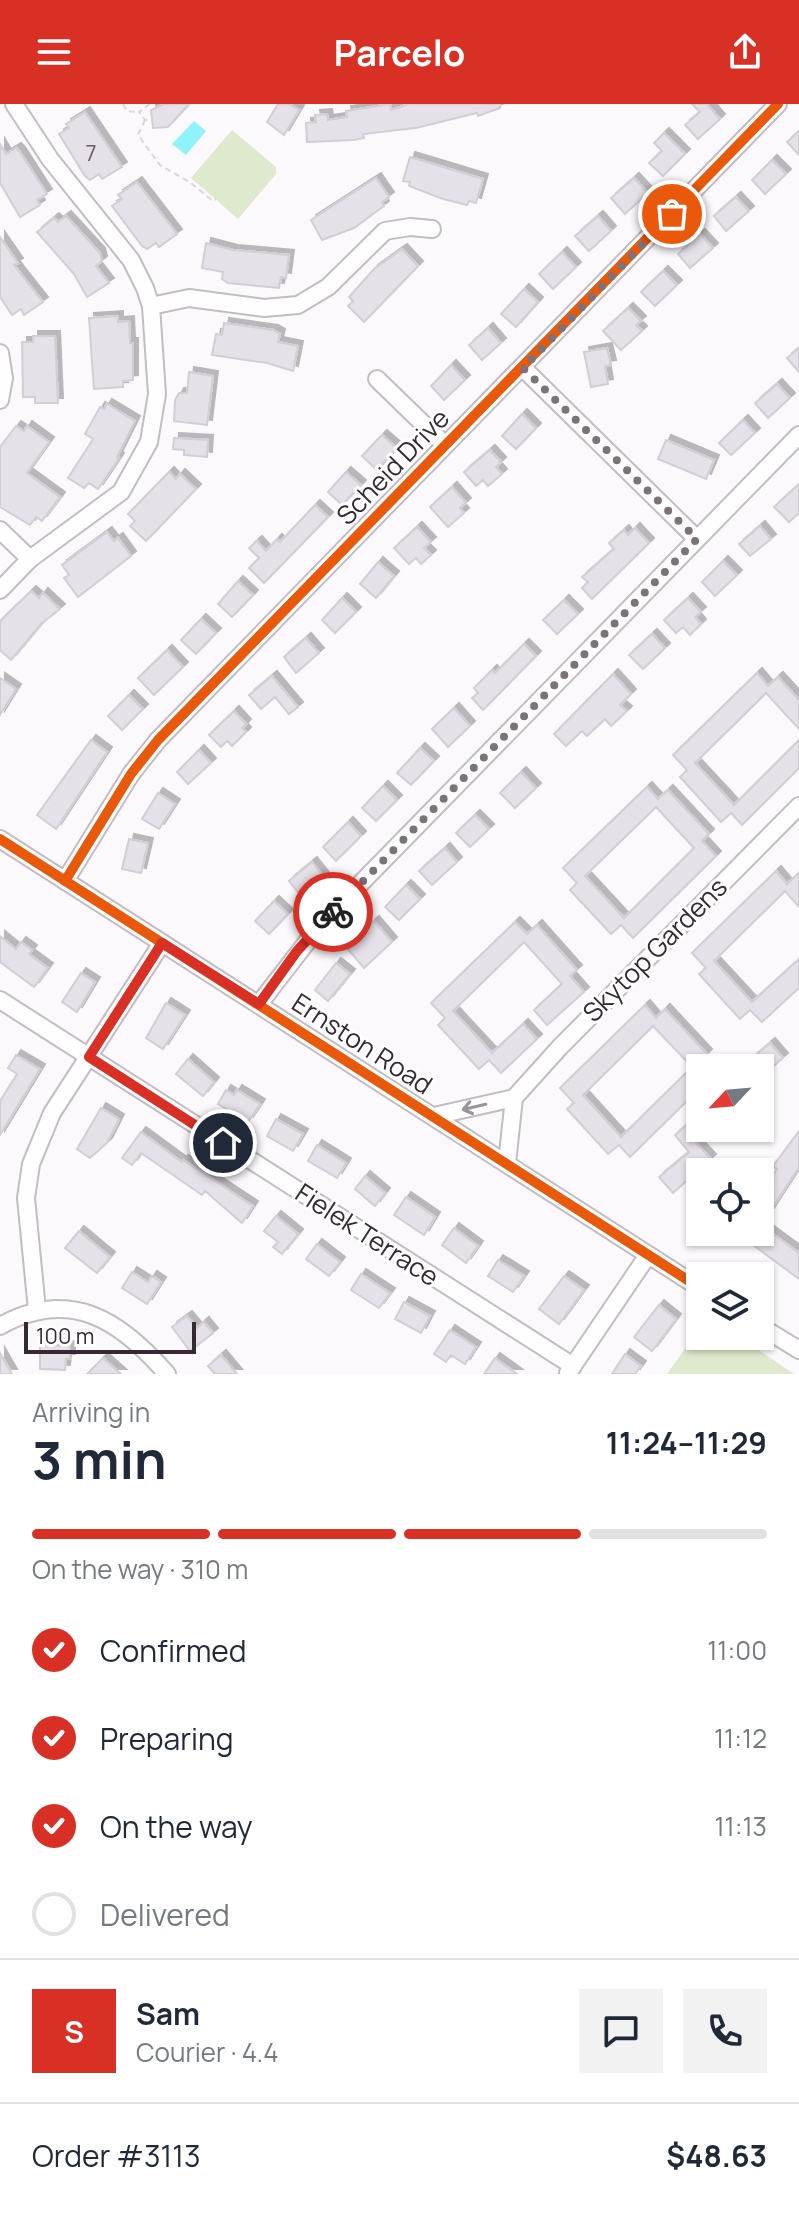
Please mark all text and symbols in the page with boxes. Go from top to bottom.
text: Parcelo [334,28,465,77]
icon: menu [32,30,76,74]
icon: share [723,30,767,74]
house number: 7 [85,138,97,168]
pin [638,180,706,248]
icon: bag [650,192,694,236]
street label: Scheid Drive [328,400,457,532]
street label: Skytop Gardens [574,869,734,1029]
courier [293,872,373,952]
icon: bike [311,890,355,934]
street label: Ernston Road [285,984,440,1102]
north arrow [686,1054,774,1142]
map controls [686,1054,774,1350]
one-way arrow [462,1100,488,1115]
pin [189,1109,257,1177]
icon: home [201,1121,245,1165]
button: locate [686,1158,774,1246]
street label: Fielek Terrace [289,1174,446,1294]
button: layers [686,1262,774,1350]
scale bar [24,1318,196,1354]
text: 100 m [36,1321,94,1351]
text: Arriving in [32,1394,150,1430]
text: 11:24–11:29 [606,1422,767,1463]
text: 3 min [32,1424,167,1495]
text: On the way · 310 m [32,1551,248,1587]
icon: check [32,1628,76,1672]
text: Confirmed [100,1630,247,1671]
text: 11:00 [707,1632,767,1668]
icon: check [32,1716,76,1760]
text: Preparing [100,1718,234,1759]
text: 11:12 [714,1720,767,1756]
icon: check [32,1804,76,1848]
text: On the way [100,1806,253,1847]
text: 11:13 [714,1808,767,1844]
text: Delivered [100,1894,230,1935]
button: chat [579,1989,663,2073]
button: phone [683,1989,767,2073]
text: Sam [136,1993,200,2034]
text: S [64,2011,84,2052]
text: Courier · 4.4 [136,2034,278,2070]
text: Order #3113 [32,2135,201,2176]
text: $48.63 [666,2135,767,2176]

